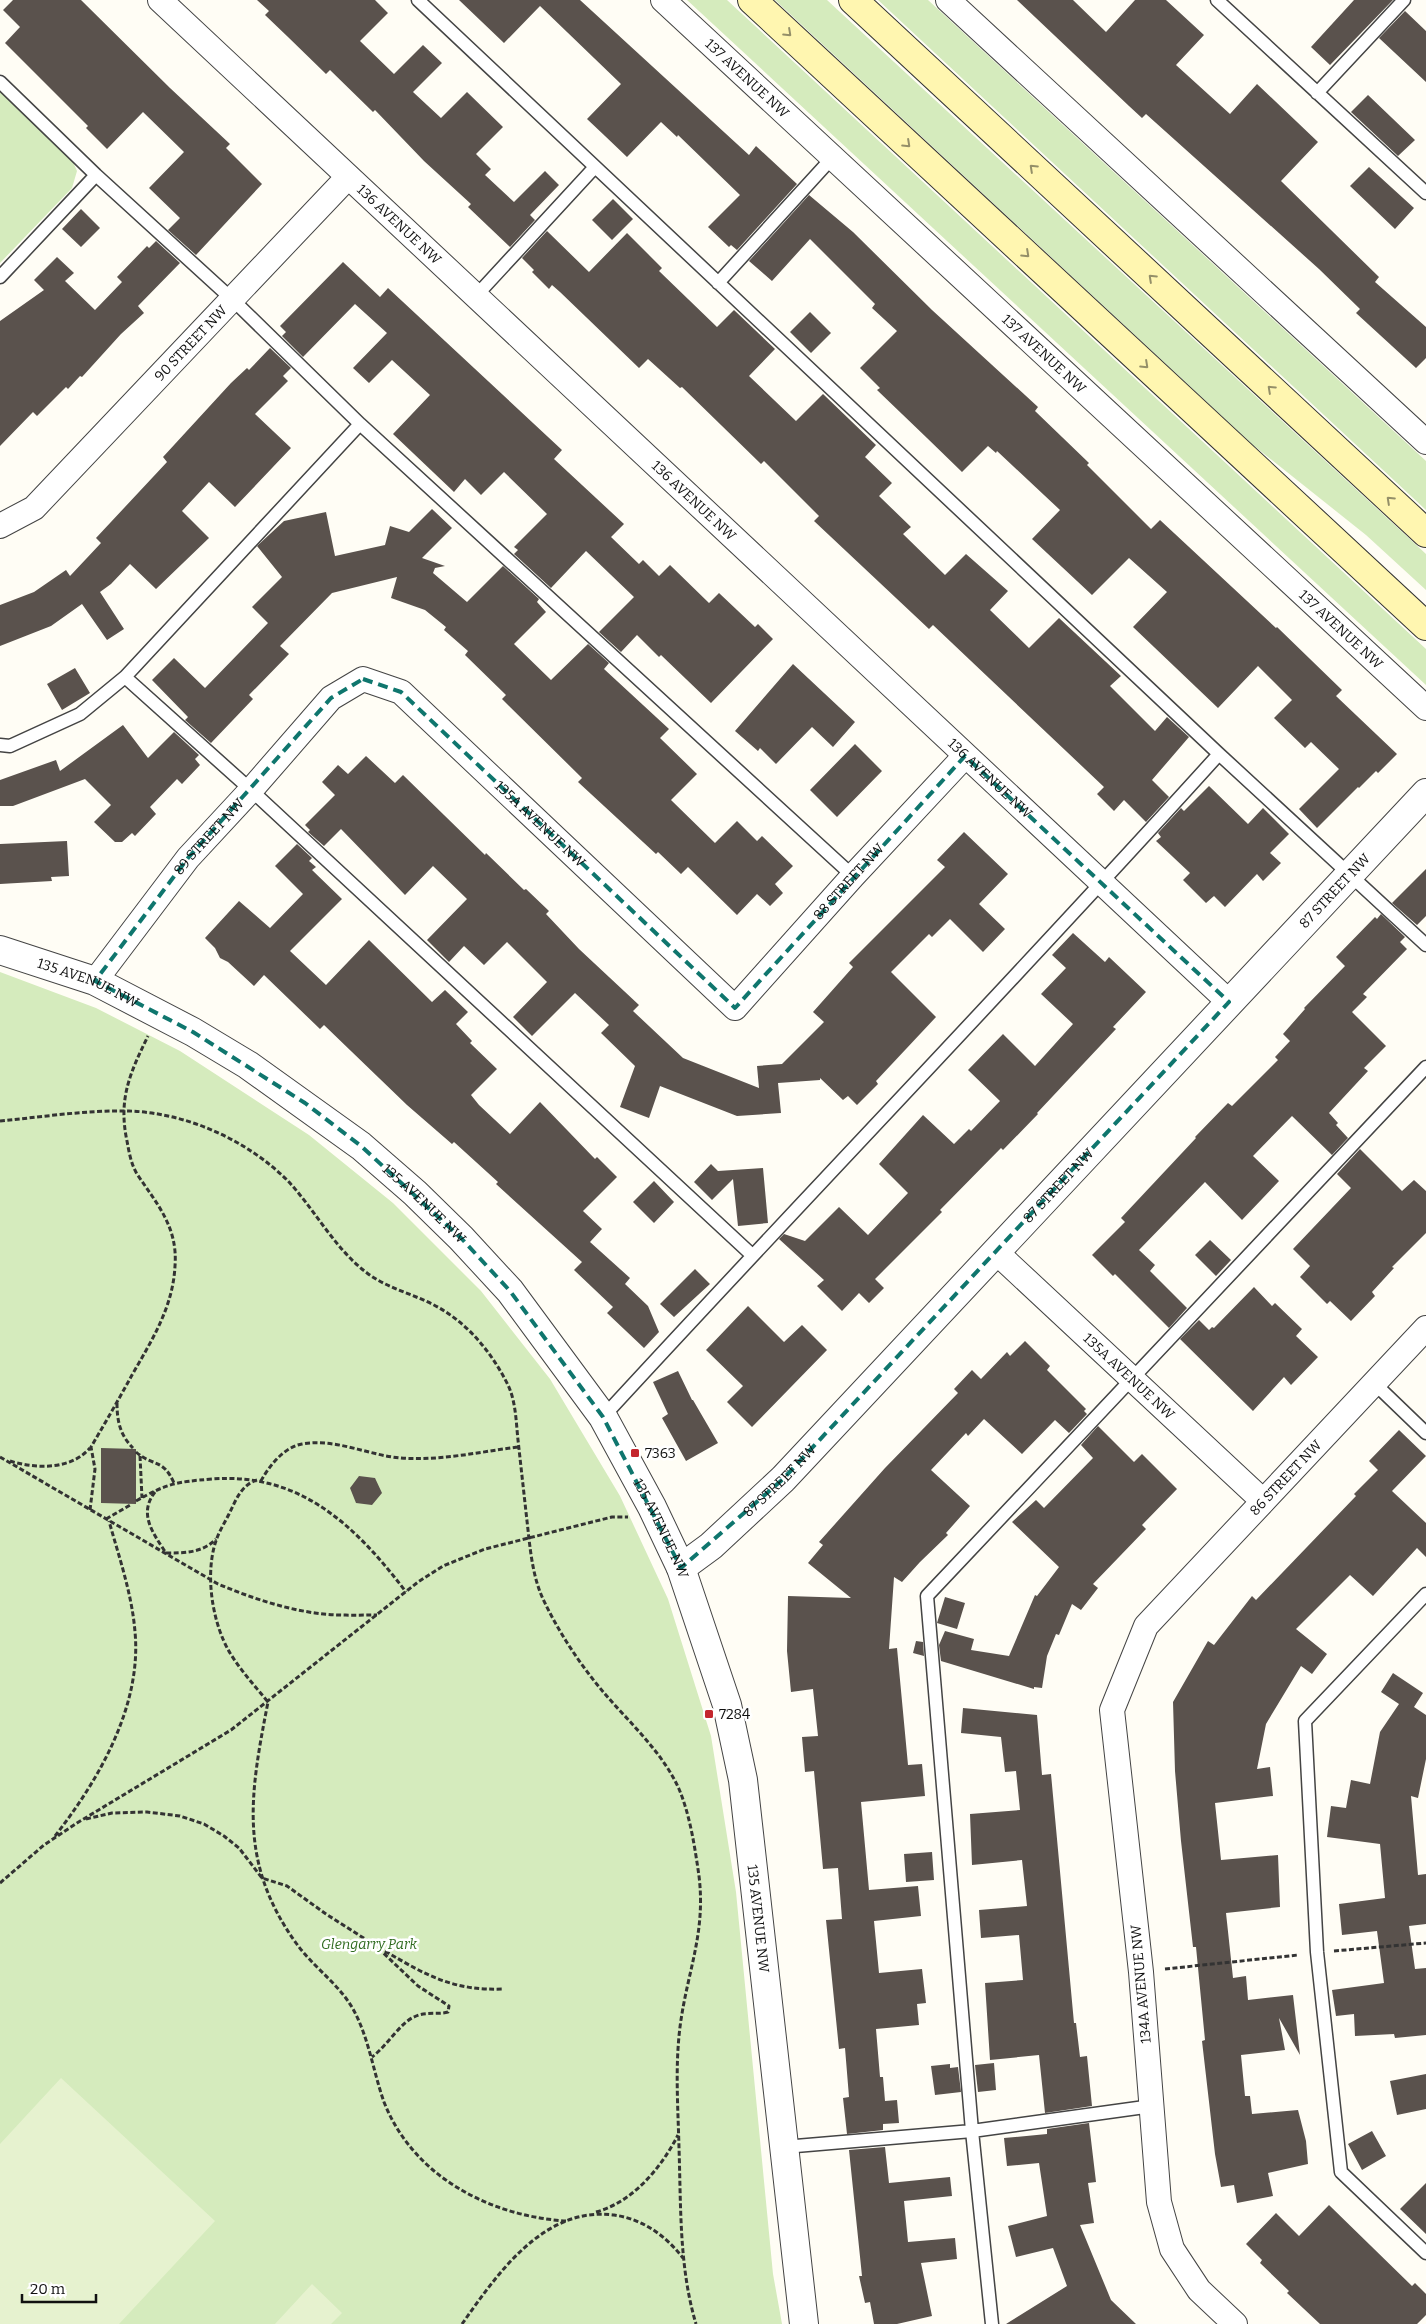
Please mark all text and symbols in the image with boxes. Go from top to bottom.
one-way arrow [782,27,791,36]
street label: 137 AVENUE NW [702,35,793,122]
one-way arrow [902,138,911,147]
one-way arrow [1030,165,1039,174]
street label: 136 AVENUE NW [354,181,446,268]
one-way arrow [1021,248,1030,257]
one-way arrow [1149,275,1158,284]
street label: 90 STREET NW [151,301,231,384]
street label: 137 AVENUE NW [999,311,1090,397]
one-way arrow [1140,359,1149,368]
one-way arrow [1268,386,1277,395]
street label: 136 AVENUE NW [648,457,740,545]
one-way arrow [1387,497,1396,506]
street label: 137 AVENUE NW [1296,586,1387,673]
street label: 136 AVENUE NW [945,735,1036,822]
street label: 135A AVENUE NW [491,777,590,871]
street label: 89 STREET NW [170,794,248,878]
street label: 88 STREET NW [809,839,888,923]
street label: 87 STREET NW [1295,849,1374,932]
street label: 135 AVENUE NW [35,954,142,1011]
street label: 87 STREET NW [1019,1144,1098,1226]
street label: 135 AVENUE NW [379,1160,470,1247]
street label: 135A AVENUE NW [1080,1329,1179,1423]
street label: 86 STREET NW [1246,1436,1325,1519]
street label: 87 STREET NW [739,1440,820,1520]
place label: 7363 [645,1445,676,1462]
marker: 7363 [629,1447,641,1459]
street label: 135 AVENUE NW [630,1476,692,1581]
place label: 7284 [719,1706,750,1723]
marker: 7284 [703,1708,715,1720]
street label: 135 AVENUE NW [744,1864,773,1974]
street label: 134A AVENUE NW [1127,1923,1155,2044]
park label: Glengarry Park [321,1936,417,1953]
scale bar [22,2272,96,2304]
text: 20 m [30,2280,66,2298]

